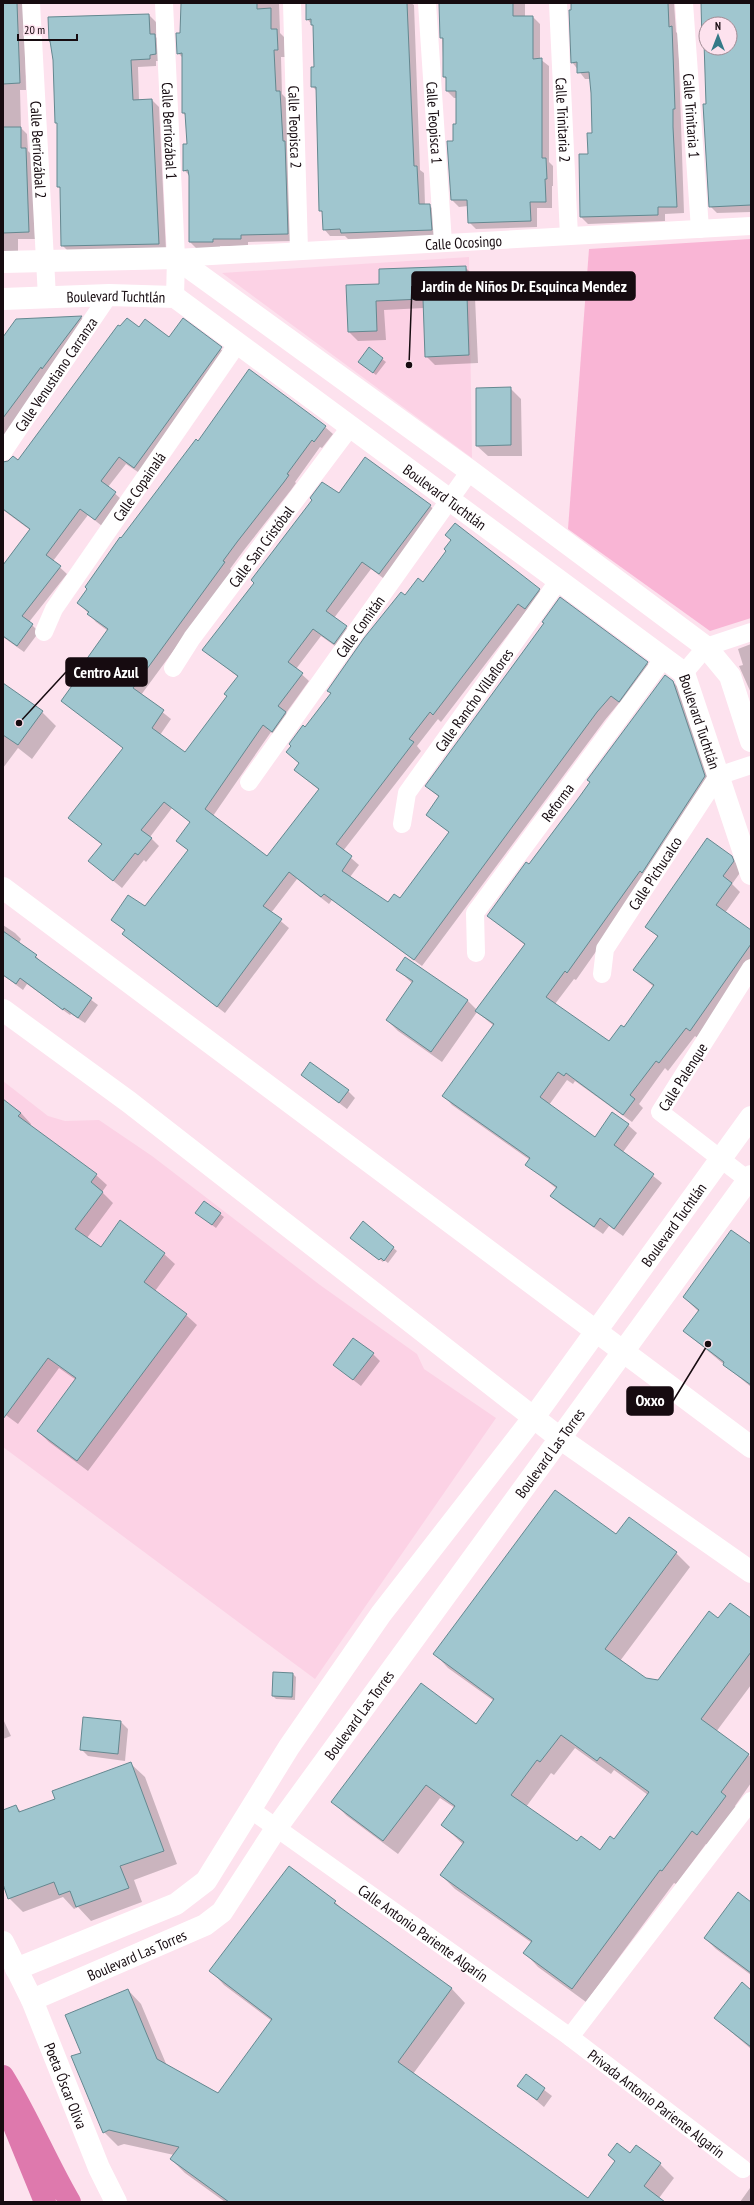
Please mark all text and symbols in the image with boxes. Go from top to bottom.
scale bar [18,16,77,42]
north arrow [698,16,738,56]
text: N [715,19,721,33]
text: 20 m [24,22,45,37]
street label: Calle Trinitaria 1 [680,73,704,159]
street label: Calle Trinitaria 2 [552,77,575,163]
street label: Calle Teopisca 1 [423,81,447,165]
street label: Calle Berriozábal 1 [158,82,182,180]
street label: Calle Teopisca 2 [285,85,306,169]
street label: Calle Berriozábal 2 [27,101,51,199]
street label: Calle Ocosingo [425,230,502,254]
callout: Jardin de Niños Dr. Esquinca Mendez [412,272,635,300]
text: Jardin de Niños Dr. Esquinca Mendez [420,276,627,296]
street label: Boulevard Tuchtlán [66,285,166,306]
street label: Calle Venustiano Carranza [10,313,101,435]
street label: Calle Copainalá [108,448,169,525]
street label: Boulevard Tuchtlán [400,460,491,534]
street label: Calle San Cristóbal [224,502,298,591]
street label: Calle Comitán [331,592,388,661]
street label: Calle Rancho Villaflores [430,644,517,755]
callout: Centro Azul [66,658,147,686]
text: Centro Azul [73,662,139,682]
street label: Boulevard Tuchtlán [675,672,725,771]
street label: Reforma [537,779,578,825]
street label: Calle Pichucalco [624,833,686,913]
street label: Calle Palenque [654,1039,711,1114]
street label: Boulevard Tuchtlán [637,1179,710,1270]
callout: Oxxo [627,1387,673,1415]
text: Oxxo [635,1390,665,1410]
street label: Boulevard Las Torres [510,1404,588,1501]
street label: Boulevard Las Torres [320,1666,398,1763]
street label: Calle Antonio Pariente Algarín [355,1880,492,1985]
street label: Boulevard Las Torres [84,1925,189,1985]
street label: Poeta Óscar Oliva [40,2040,92,2131]
street label: Privada Antonio Pariente Algarín [584,2045,729,2161]

